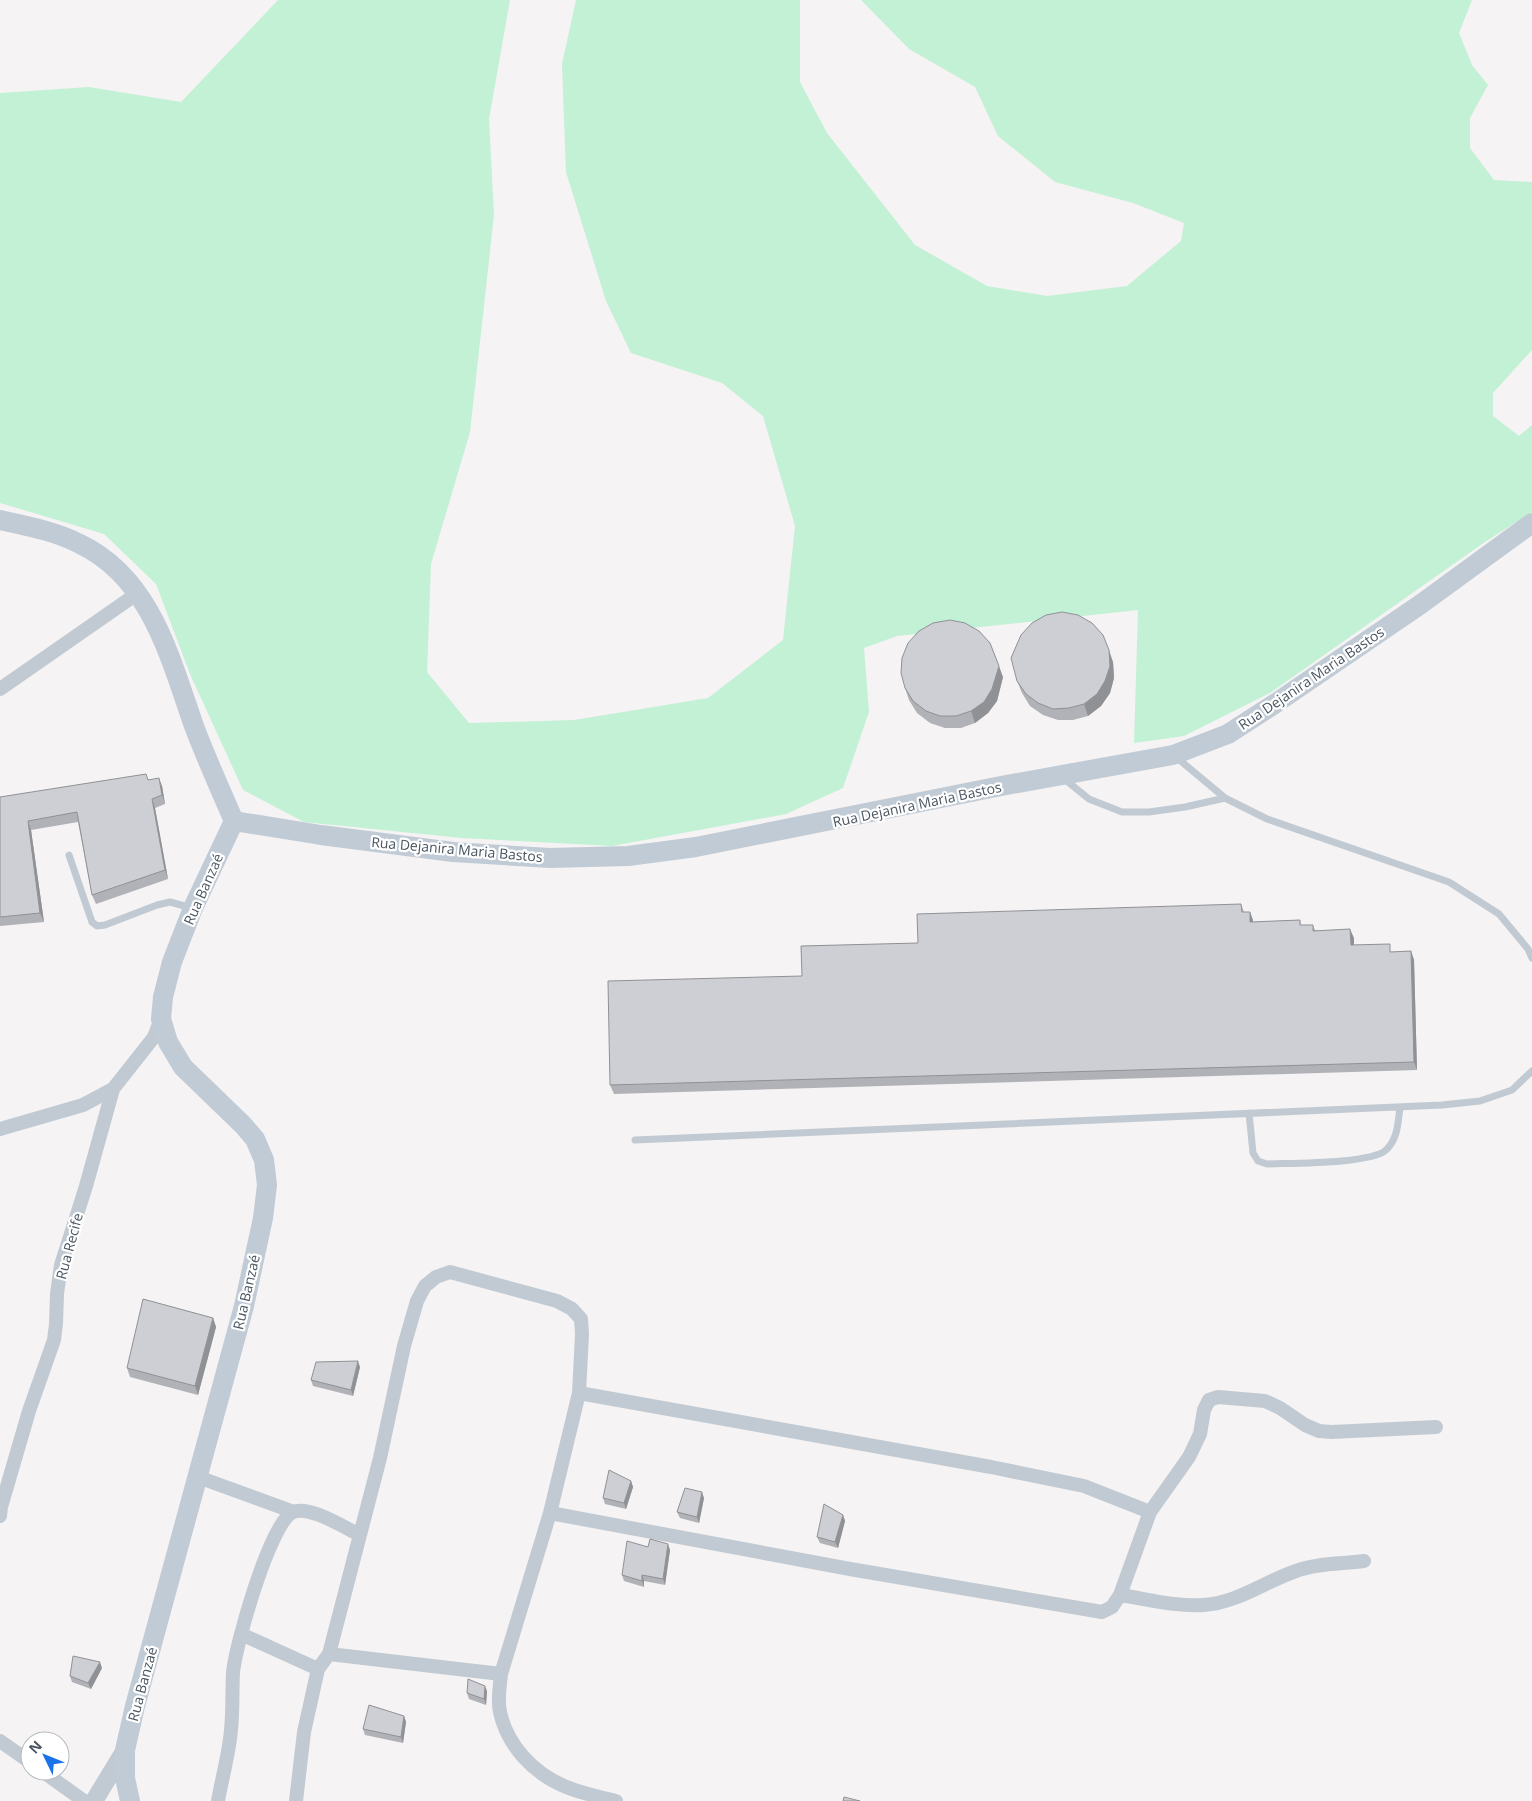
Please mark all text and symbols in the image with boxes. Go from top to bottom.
street label: Rua Dejanira Maria Bastos [1234,622,1388,734]
street label: Rua Dejanira Maria Bastos [831,777,1003,831]
street label: Rua Dejanira Maria Bastos [371,832,544,866]
street label: Rua Banzaé [179,850,227,928]
street label: Rua Recife [51,1211,87,1281]
street label: Rua Banzaé [228,1253,264,1331]
street label: Rua Banzaé [123,1645,161,1723]
north arrow [20,1731,70,1781]
text: N [24,1736,46,1757]

